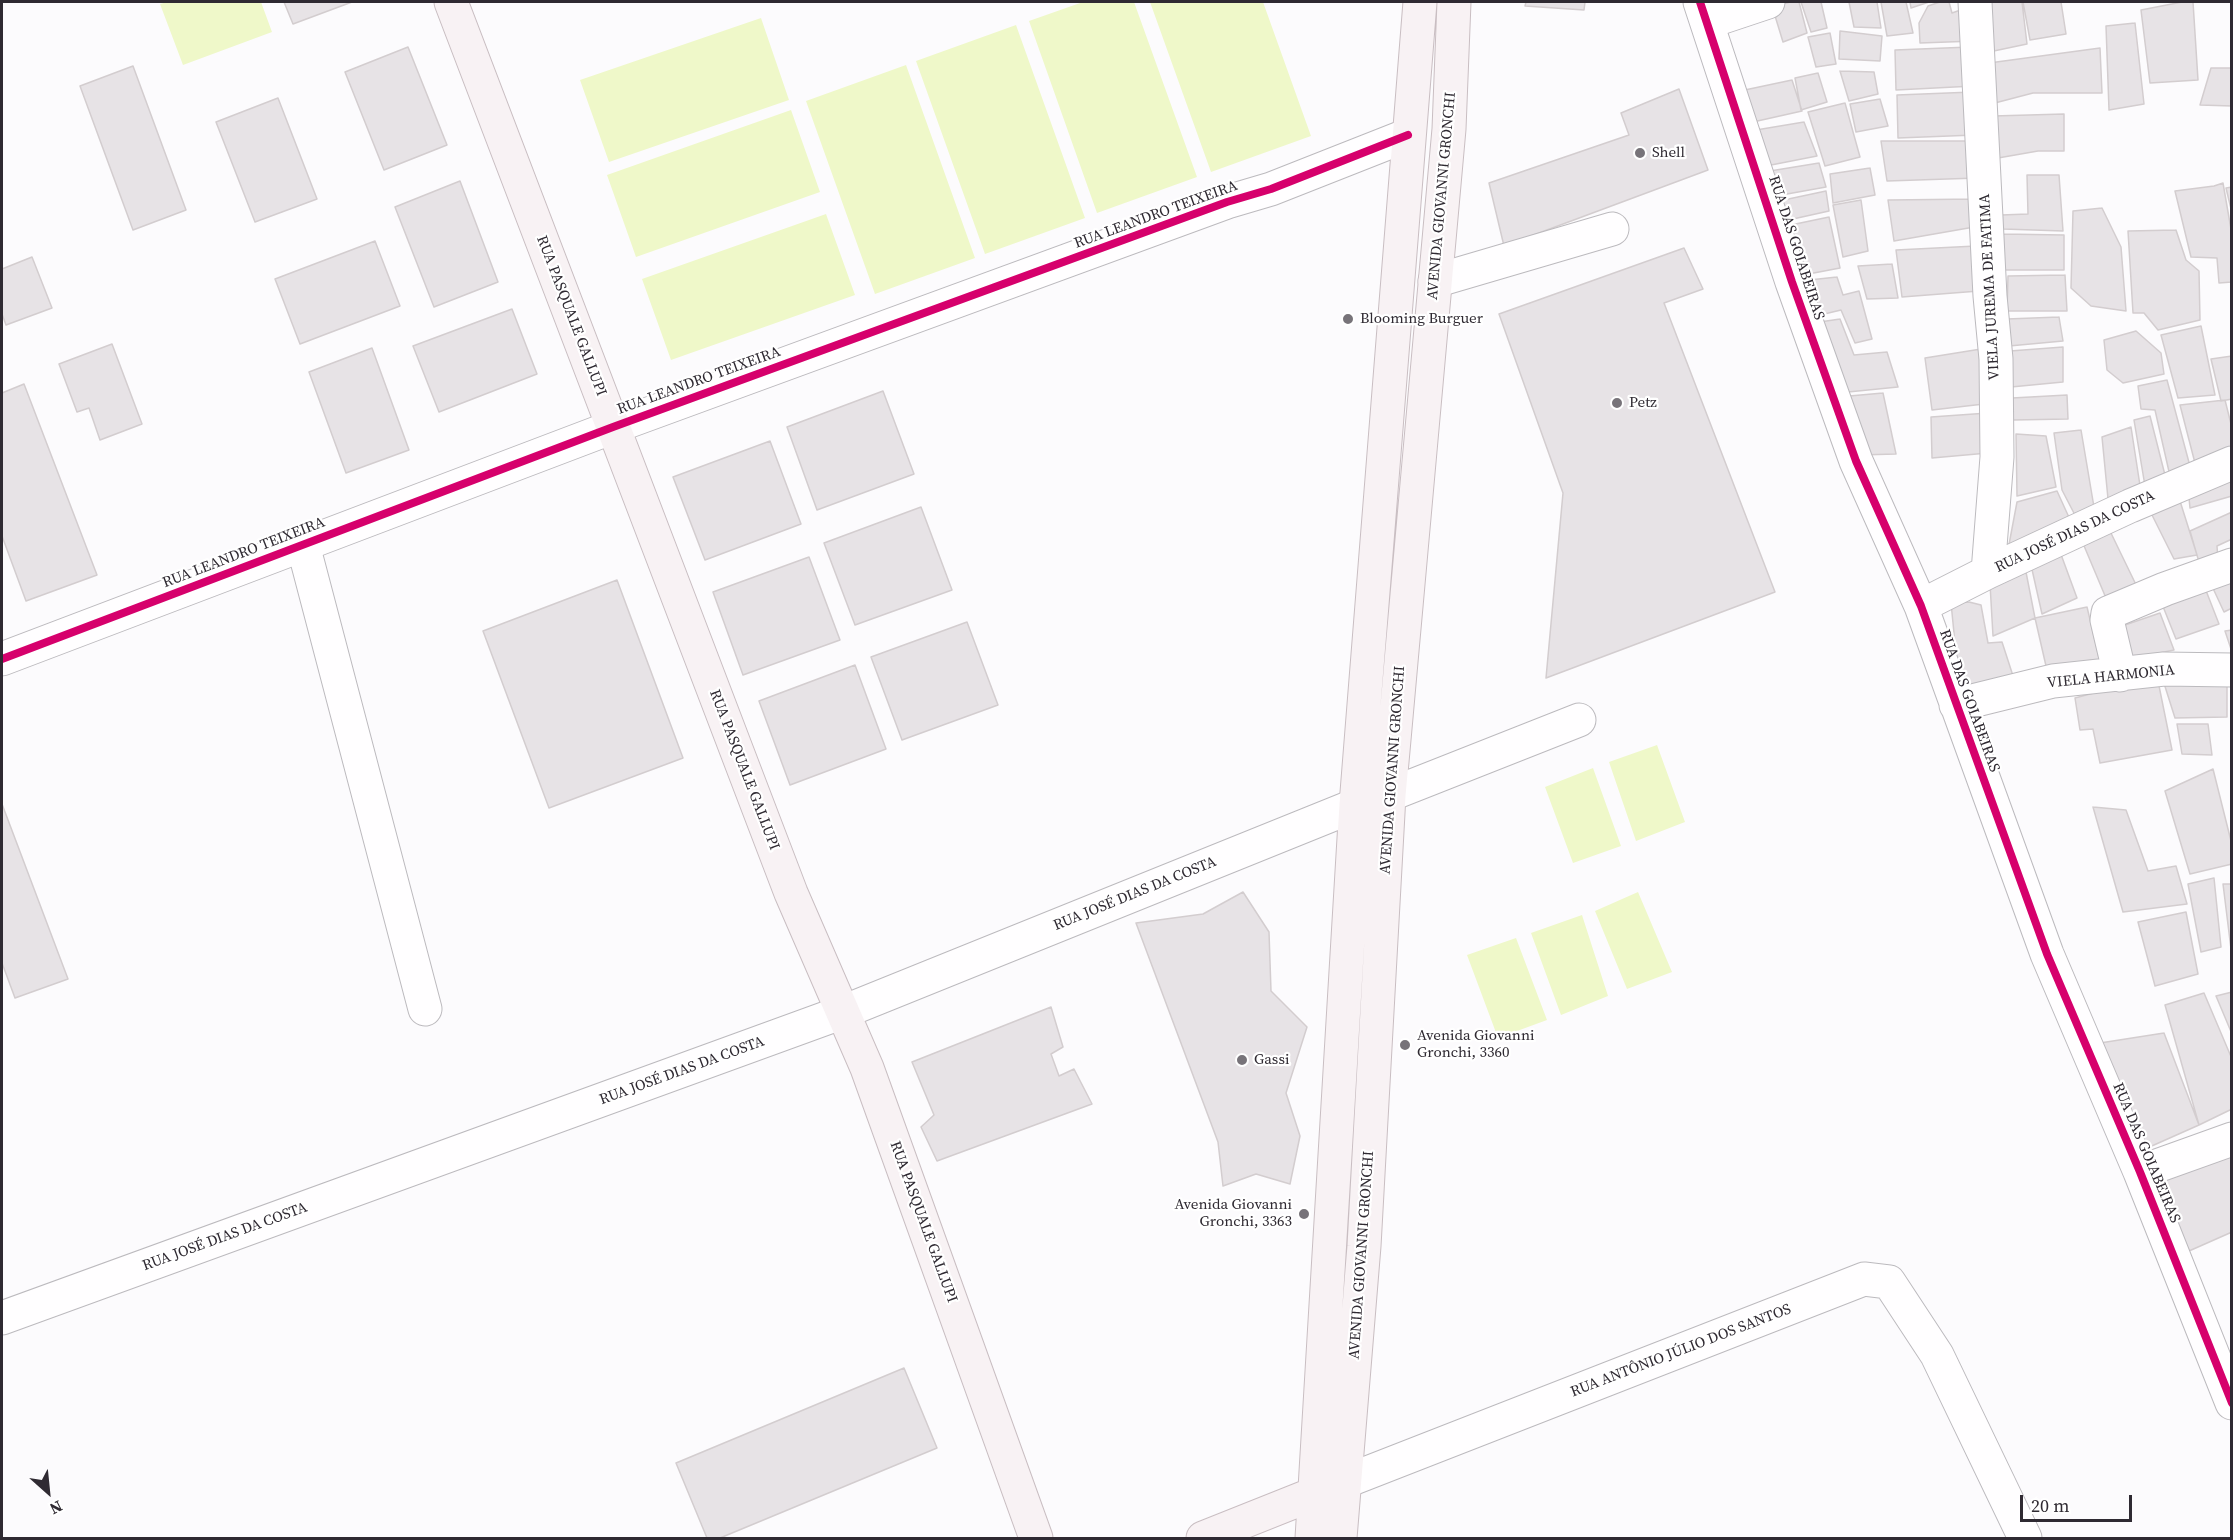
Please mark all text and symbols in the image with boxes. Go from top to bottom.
street label: AVENIDA GIOVANNI GRONCHI [1424,91,1460,301]
place label: Shell [1652,144,1685,162]
marker: Shell [1633,146,1647,160]
street label: RUA DAS GOIABEIRAS [1764,174,1828,322]
street label: RUA LEANDRO TEIXEIRA [1072,177,1240,253]
street label: VIELA JUREMA DE FATIMA [1976,193,2004,381]
street label: RUA PASQUALE GALLUPI [532,233,610,399]
place label: Blooming Burguer [1360,310,1483,328]
marker: Blooming Burguer [1341,312,1355,326]
street label: RUA LEANDRO TEIXEIRA [615,343,783,419]
place label: Petz [1629,394,1657,412]
marker: Petz [1610,396,1624,410]
street label: RUA JOSÉ DIAS DA COSTA [1992,487,2158,577]
street label: RUA LEANDRO TEIXEIRA [160,514,328,592]
street label: RUA DAS GOIABEIRAS [1935,627,2003,775]
street label: VIELA HARMONIA [2046,661,2176,693]
street label: AVENIDA GIOVANNI GRONCHI [1377,665,1409,875]
street label: RUA PASQUALE GALLUPI [705,687,783,853]
street label: RUA JOSÉ DIAS DA COSTA [1051,853,1219,935]
place label: Avenida Giovanni Gronchi, 3360 [1417,1027,1535,1062]
street label: RUA JOSÉ DIAS DA COSTA [597,1033,767,1109]
marker: Avenida Giovanni Gronchi, 3360 [1398,1038,1412,1052]
place label: Gassi [1254,1051,1289,1069]
marker: Gassi [1235,1053,1249,1067]
street label: RUA DAS GOIABEIRAS [2108,1080,2184,1226]
street label: RUA PASQUALE GALLUPI [885,1139,961,1305]
street label: AVENIDA GIOVANNI GRONCHI [1346,1150,1378,1360]
place label: Avenida Giovanni Gronchi, 3363 [1174,1196,1292,1231]
street label: RUA JOSÉ DIAS DA COSTA [140,1199,310,1275]
marker: Avenida Giovanni Gronchi, 3363 [1297,1207,1311,1221]
street label: RUA ANTÔNIO JÚLIO DOS SANTOS [1568,1301,1794,1401]
north arrow [18,1462,78,1522]
scale bar [2023,1483,2136,1521]
text: 20 m [2031,1493,2069,1518]
text: N [46,1496,66,1520]

